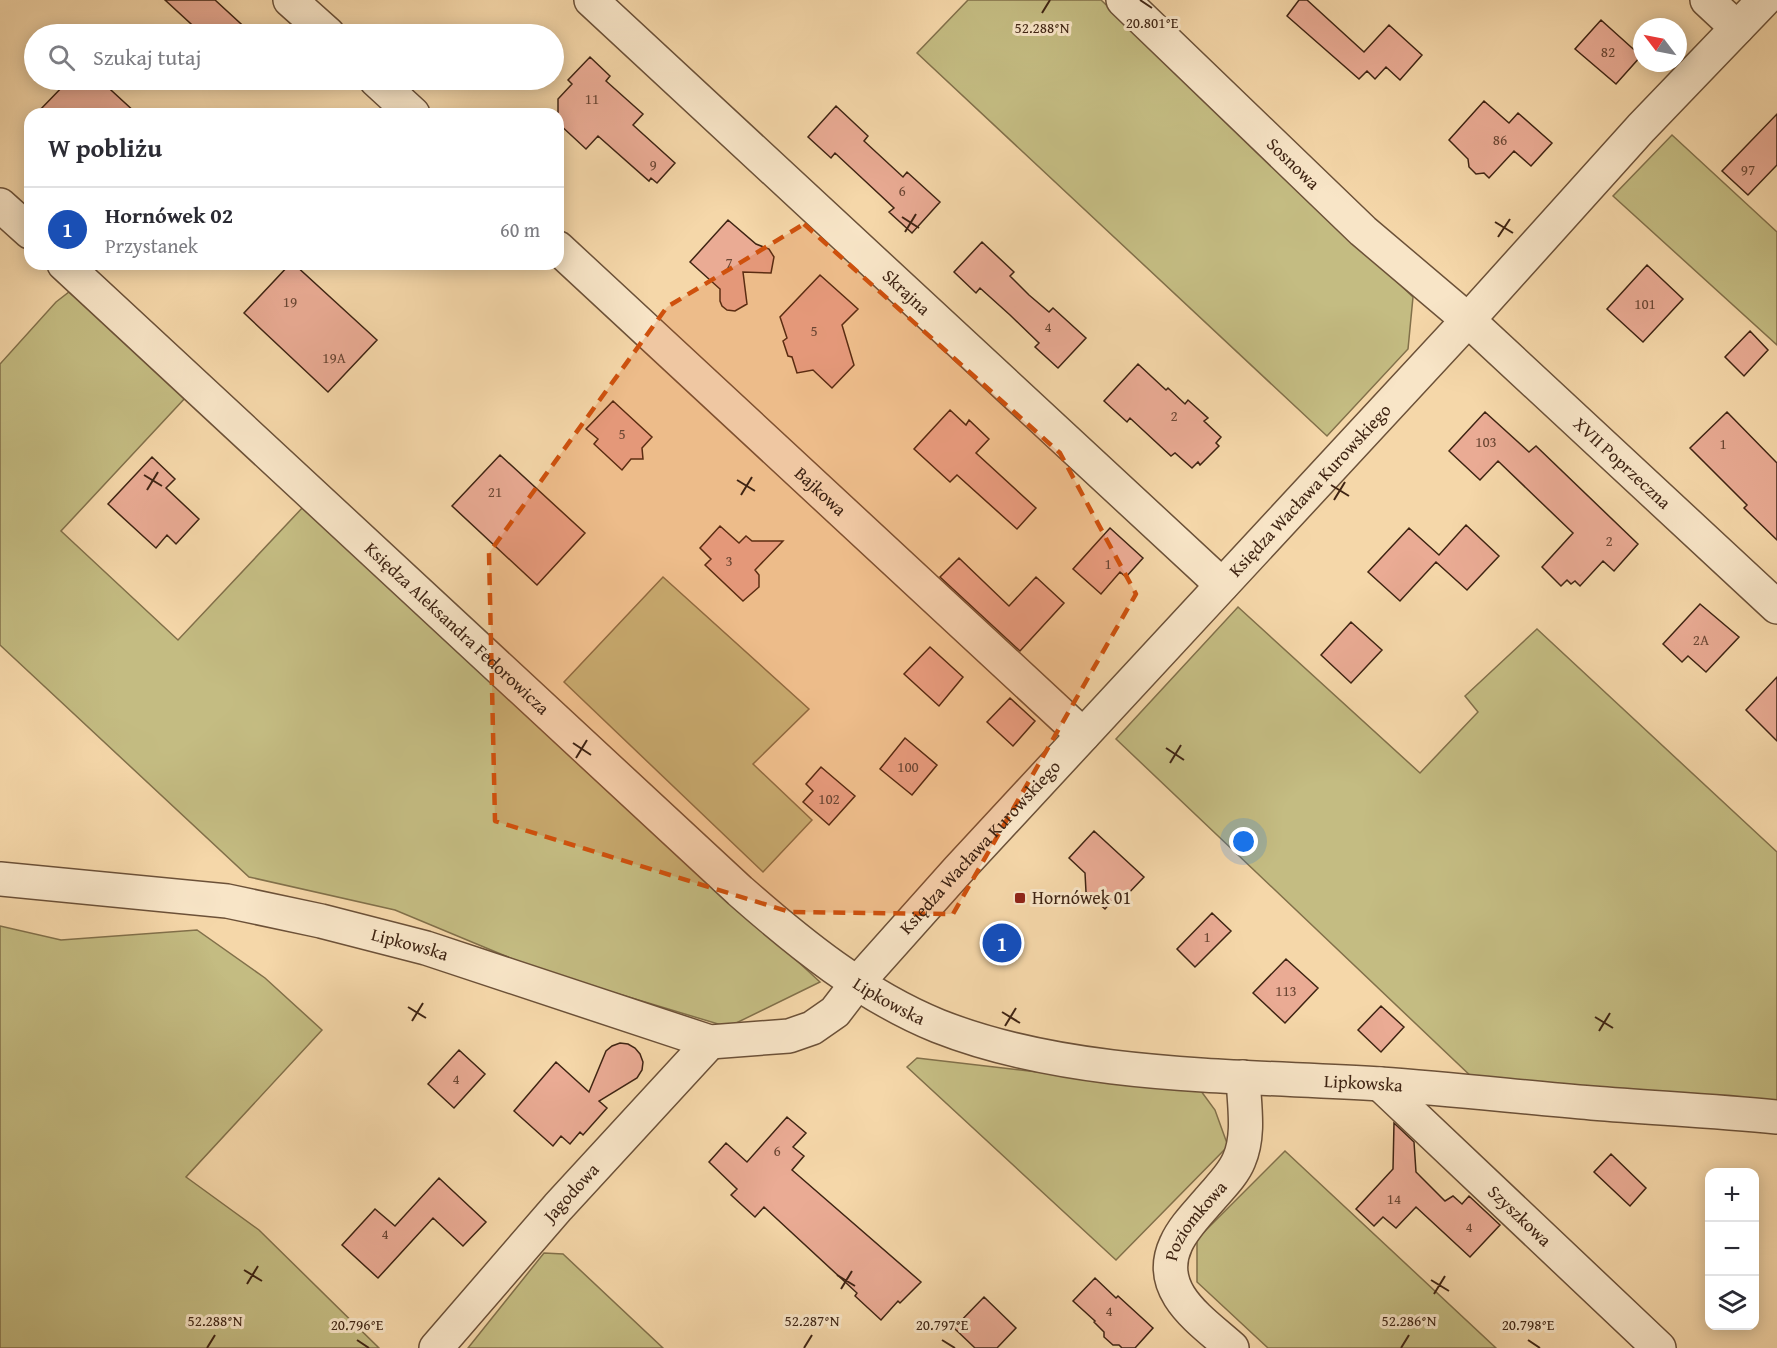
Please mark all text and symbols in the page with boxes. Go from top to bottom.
text: 20.801°E [1126,12,1179,33]
text: 52.288°N [1015,17,1070,38]
north arrow [1633,18,1687,72]
search box [24,24,564,90]
icon: search [45,41,78,74]
text: Szukaj tutaj [93,41,201,73]
house number: 82 [1601,41,1615,62]
house number: 11 [585,88,599,109]
text: W pobliżu [48,128,162,167]
house number: 86 [1493,129,1507,150]
street label: Sosnowa [1261,131,1327,196]
house number: 9 [649,154,657,175]
house number: 97 [1741,159,1755,180]
house number: 6 [898,180,906,201]
text: Hornówek 02 [105,199,233,231]
text: 1 [62,215,73,244]
text: 60 m [500,215,540,244]
text: Przystanek [105,231,198,260]
house number: 7 [725,252,733,273]
street label: Skrajna [877,263,937,322]
house number: 19 [283,291,297,312]
house number: 101 [1634,293,1656,314]
house number: 4 [1044,316,1052,337]
house number: 5 [810,320,818,341]
house number: 19A [322,347,346,368]
street label: Księdza Wacława Kurowskiego [1222,397,1397,583]
house number: 2 [1170,405,1178,426]
street label: XVII Poprzeczna [1567,410,1678,515]
house number: 5 [618,423,626,444]
house number: 103 [1475,431,1497,452]
house number: 1 [1719,433,1727,454]
street label: Bajkowa [789,460,853,523]
house number: 21 [488,481,502,502]
house number: 2 [1605,530,1613,551]
street label: Księdza Aleksandra Fedorowicza [359,535,556,721]
house number: 3 [725,550,733,571]
house number: 1 [1104,553,1112,574]
house number: 2A [1693,629,1709,650]
street label: Księdza Wacława Kurowskiego [893,754,1067,940]
house number: 100 [897,756,919,777]
house number: 102 [818,788,840,809]
your location [1229,827,1258,856]
place label: Hornówek 01 [1032,884,1131,911]
marker: Hornówek 01 [1013,891,1027,905]
street label: Lipkowska [369,920,453,968]
pin: 1 [982,920,1022,966]
house number: 1 [1203,926,1211,947]
street label: Lipkowska [848,970,930,1032]
house number: 113 [1275,980,1297,1001]
street label: Lipkowska [1323,1067,1404,1099]
house number: 4 [452,1068,460,1089]
house number: 6 [773,1140,781,1161]
street label: Jagodowa [535,1156,605,1229]
map controls [1705,1168,1759,1330]
button: + [1705,1168,1759,1222]
street label: Poziomkowa [1157,1174,1234,1263]
street label: Szyszkowa [1482,1179,1558,1253]
house number: 14 [1387,1188,1401,1209]
house number: 4 [1465,1216,1473,1237]
button: − [1705,1222,1759,1276]
house number: 4 [381,1223,389,1244]
button: layers [1705,1276,1759,1330]
house number: 4 [1105,1300,1113,1321]
text: 52.288°N [188,1310,243,1331]
text: 52.287°N [785,1310,840,1331]
text: 52.286°N [1382,1310,1437,1331]
text: 20.796°E [331,1314,384,1335]
text: 20.797°E [916,1314,969,1335]
text: 20.798°E [1502,1314,1555,1335]

